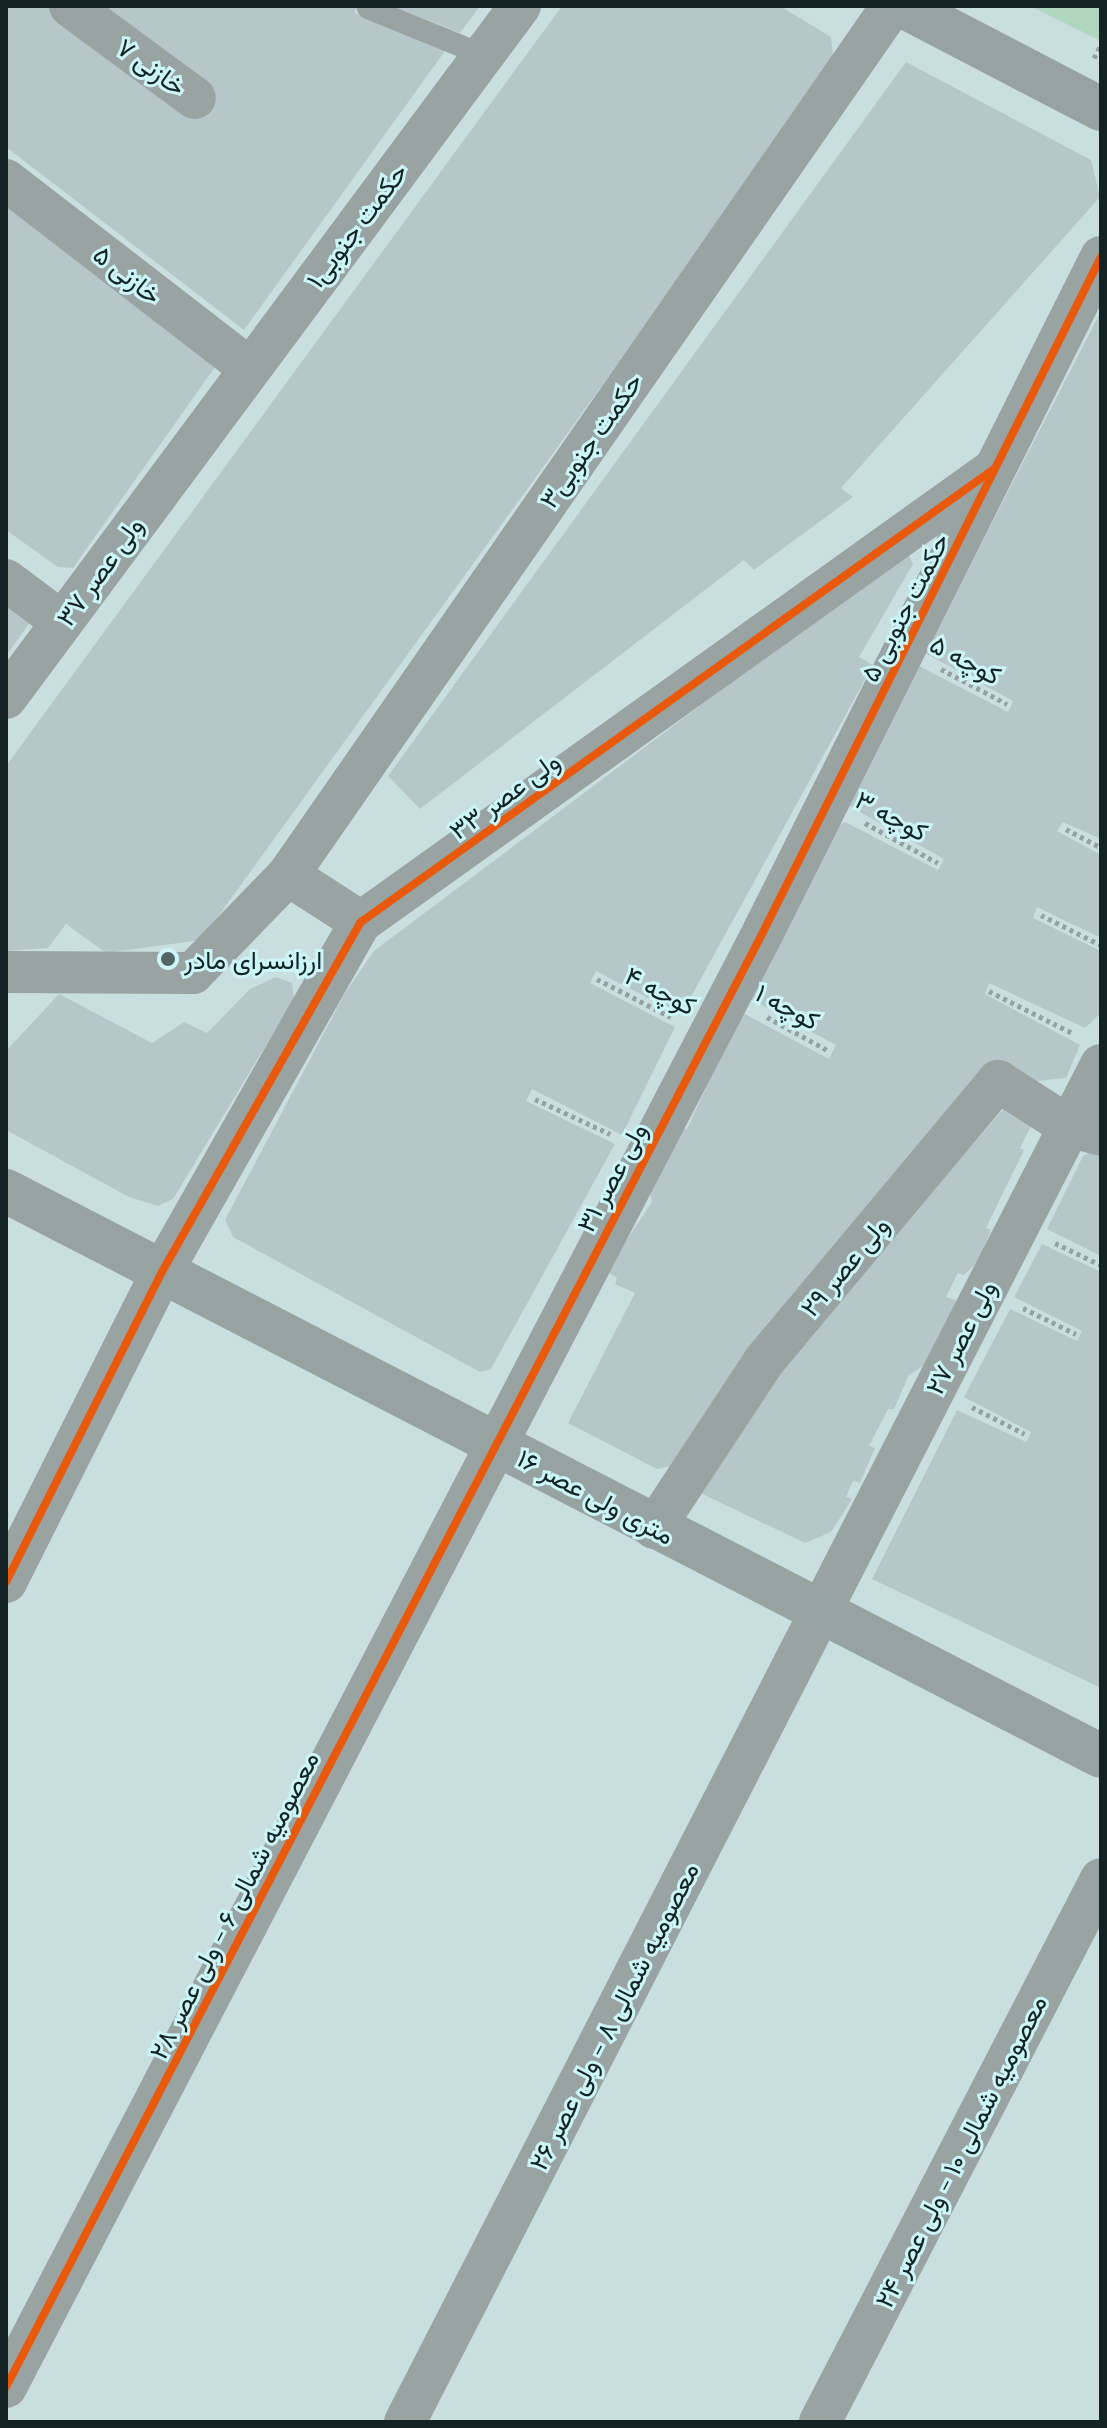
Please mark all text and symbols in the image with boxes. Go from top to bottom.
street label: خازنی ۷ [112,31,192,101]
street label: حکمت جنوبی۱ [299,156,413,294]
street label: خازنی ۵ [88,238,168,310]
street label: حکمت جنوبی۳ [532,366,648,514]
street label: ولی عصر ۳۷ [49,510,149,632]
street label: حکمت جنوبی ۵ [853,527,955,687]
street label: کوچه ۵ [925,627,1007,691]
street label: ولی عصر ۳۳ [443,744,565,846]
street label: کوچه ۳ [850,783,934,847]
place label: ارزانسرای مادر [184,943,322,975]
marker: ارزانسرای مادر [159,950,177,968]
street label: کوچه ۴ [620,959,702,1021]
street label: کوچه ۱ [751,976,825,1036]
street label: ولی عصر ۳۱ [569,1117,653,1237]
street label: ولی عصر ۲۹ [793,1210,895,1322]
street label: ولی عصر ۲۷ [918,1275,1002,1399]
street label: ۱۶ متری ولی عصر [512,1442,680,1550]
street label: معصومیه شمالی ۶ - ولی عصر ۲۸ [142,1746,324,2064]
street label: معصومیه شمالی ۸ - ولی عصر ۲۶ [522,1857,704,2175]
street label: معصومیه شمالی ۱۰ - ولی عصر ۲۴ [867,1989,1053,2313]

